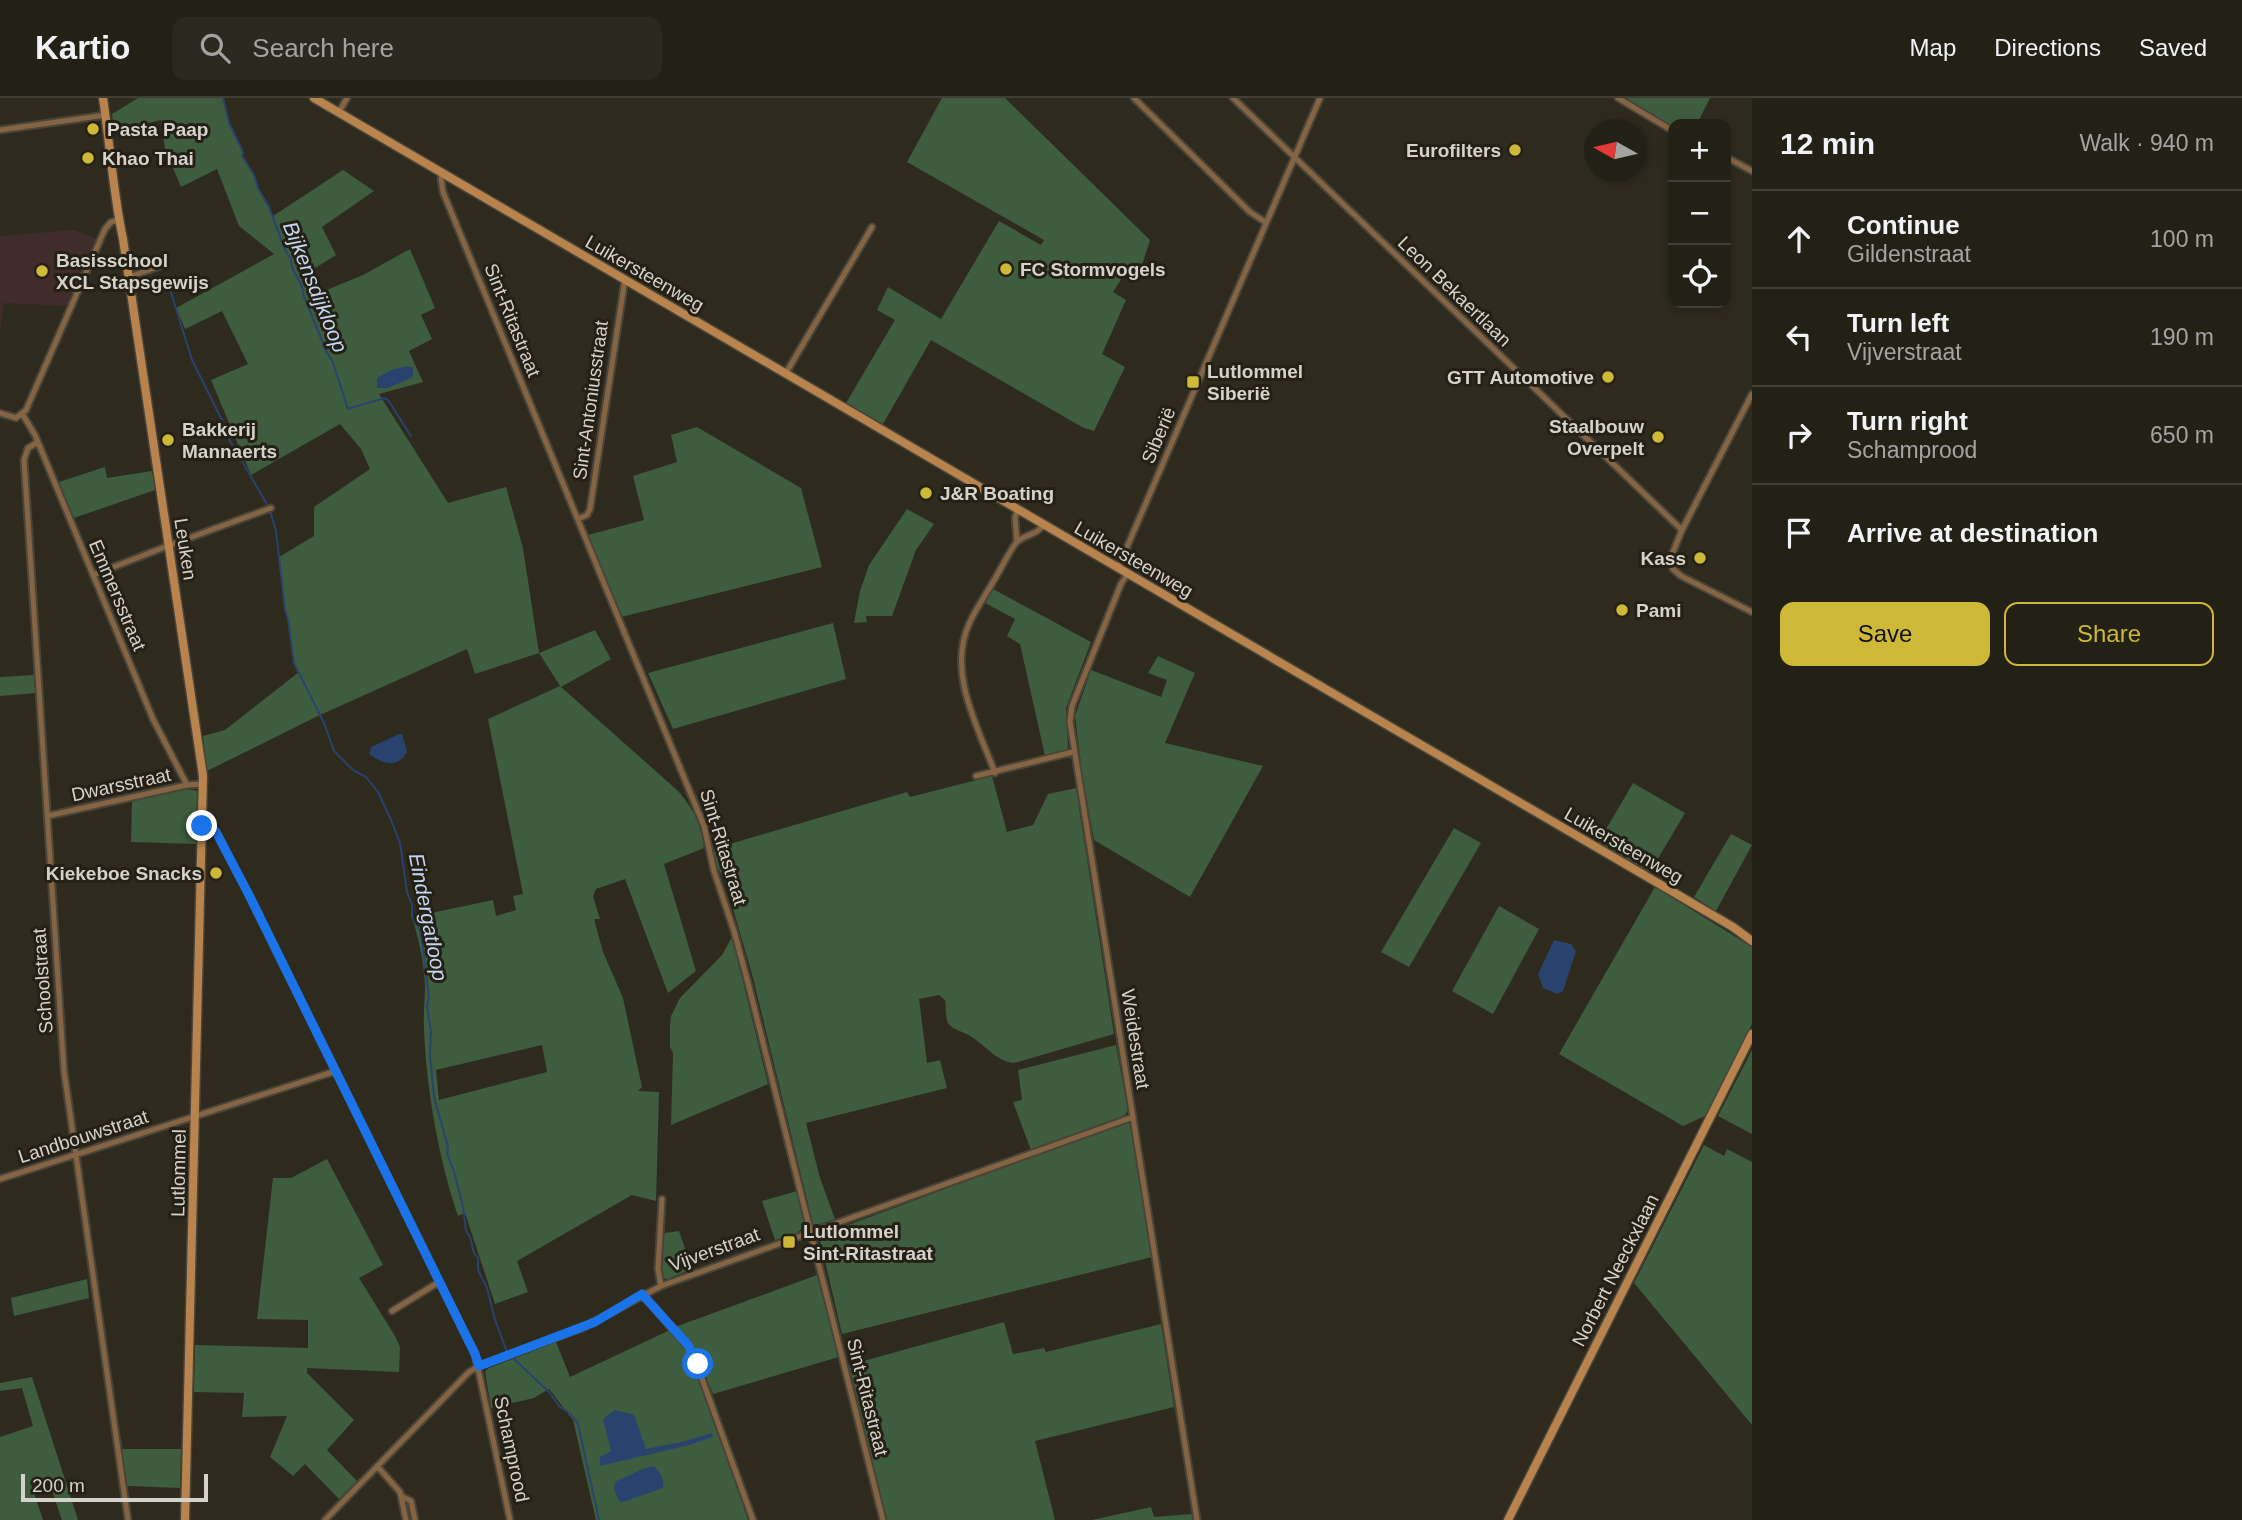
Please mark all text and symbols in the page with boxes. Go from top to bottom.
search box [172,17,662,80]
text: Kartio [35,29,130,66]
icon: search [196,29,234,67]
text: Search here [252,33,394,63]
text: Map [1910,34,1956,61]
text: Directions [1994,34,2101,61]
text: Saved [2139,34,2207,61]
place label: Pasta Paap [107,119,208,140]
north arrow [1584,119,1647,182]
map controls [1668,119,1731,308]
button: + [1668,119,1731,182]
marker: Pasta Paap [85,121,101,137]
text: 12 min [1780,127,1875,160]
text: Walk · 940 m [2079,130,2214,156]
place label: Eurofilters [1406,140,1501,161]
marker: Eurofilters [1507,142,1523,158]
place label: Khao Thai [102,148,194,169]
marker: Khao Thai [80,150,96,166]
button: − [1668,182,1731,245]
text: Continue [1847,210,1960,240]
water label: Bijkensdijkloop [279,218,352,356]
icon: ahead [1780,220,1818,258]
text: 100 m [2150,226,2214,252]
street label: Luikersteenweg [582,231,708,316]
street label: Leon Bekaertlaan [1394,232,1516,351]
text: Gildenstraat [1847,241,1971,267]
button: locate [1668,245,1731,308]
place label: Basisschool XCL Stapsgewijs [56,250,209,293]
place label: FC Stormvogels [1020,259,1166,280]
street label: Sint-Ritastraat [480,260,545,381]
marker: FC Stormvogels [998,261,1014,277]
marker: Basisschool XCL Stapsgewijs [34,263,50,279]
text: Turn left [1847,308,1949,338]
street label: Sint-Antoniusstraat [569,318,612,481]
icon: left [1780,318,1818,356]
text: 190 m [2150,324,2214,350]
text: Vijverstraat [1847,339,1962,365]
place label: Lutlommel Siberië [1207,361,1303,404]
place label: GTT Automotive [1447,367,1594,388]
marker: GTT Automotive [1600,369,1616,385]
marker: Lutlommel Siberië [1185,374,1201,390]
street label: Siberië [1137,404,1180,467]
text: Turn right [1847,406,1968,436]
place label: Staalbouw Overpelt [1549,416,1645,459]
icon: right [1780,416,1818,454]
place label: Bakkerij Mannaerts [182,419,277,462]
text: 650 m [2150,422,2214,448]
marker: Staalbouw Overpelt [1650,429,1666,445]
marker: Bakkerij Mannaerts [160,432,176,448]
text: Schamprood [1847,437,1977,463]
place label: J&R Boating [940,483,1054,504]
marker: J&R Boating [918,485,934,501]
icon: arrive [1780,514,1818,552]
street label: Leuken [170,517,201,582]
street label: Luikersteenweg [1071,517,1197,602]
text: Arrive at destination [1847,518,2098,548]
street label: Emmersstraat [85,537,151,654]
place label: Kass [1641,548,1686,569]
marker: Kass [1692,550,1708,566]
place label: Pami [1636,600,1681,621]
marker: Pami [1614,602,1630,618]
button: Save [1780,602,1990,666]
button: Share [2004,602,2214,666]
street label: Dwarsstraat [69,764,174,805]
street label: Sint-Ritastraat [696,787,751,908]
street label: Luikersteenweg [1561,803,1687,888]
route end [186,810,217,841]
water label: Eindergatloop [405,851,452,983]
place label: Kiekeboe Snacks [46,863,202,884]
marker: Kiekeboe Snacks [208,865,224,881]
street label: Schoolstraat [28,927,57,1034]
street label: Weidestraat [1117,988,1154,1091]
street label: Landbouwstraat [16,1105,151,1167]
street label: Lutlommel [167,1129,190,1217]
street label: Norbert Neeckxlaan [1568,1191,1663,1350]
place label: Lutlommel Sint-Ritastraat [803,1221,934,1264]
street label: Vijverstraat [666,1223,763,1276]
marker: Lutlommel Sint-Ritastraat [781,1234,797,1250]
street label: Sint-Ritastraat [843,1336,892,1459]
route start [682,1348,713,1379]
street label: Schamprood [490,1394,533,1504]
scale bar [21,1471,208,1503]
text: 200 m [32,1475,85,1496]

